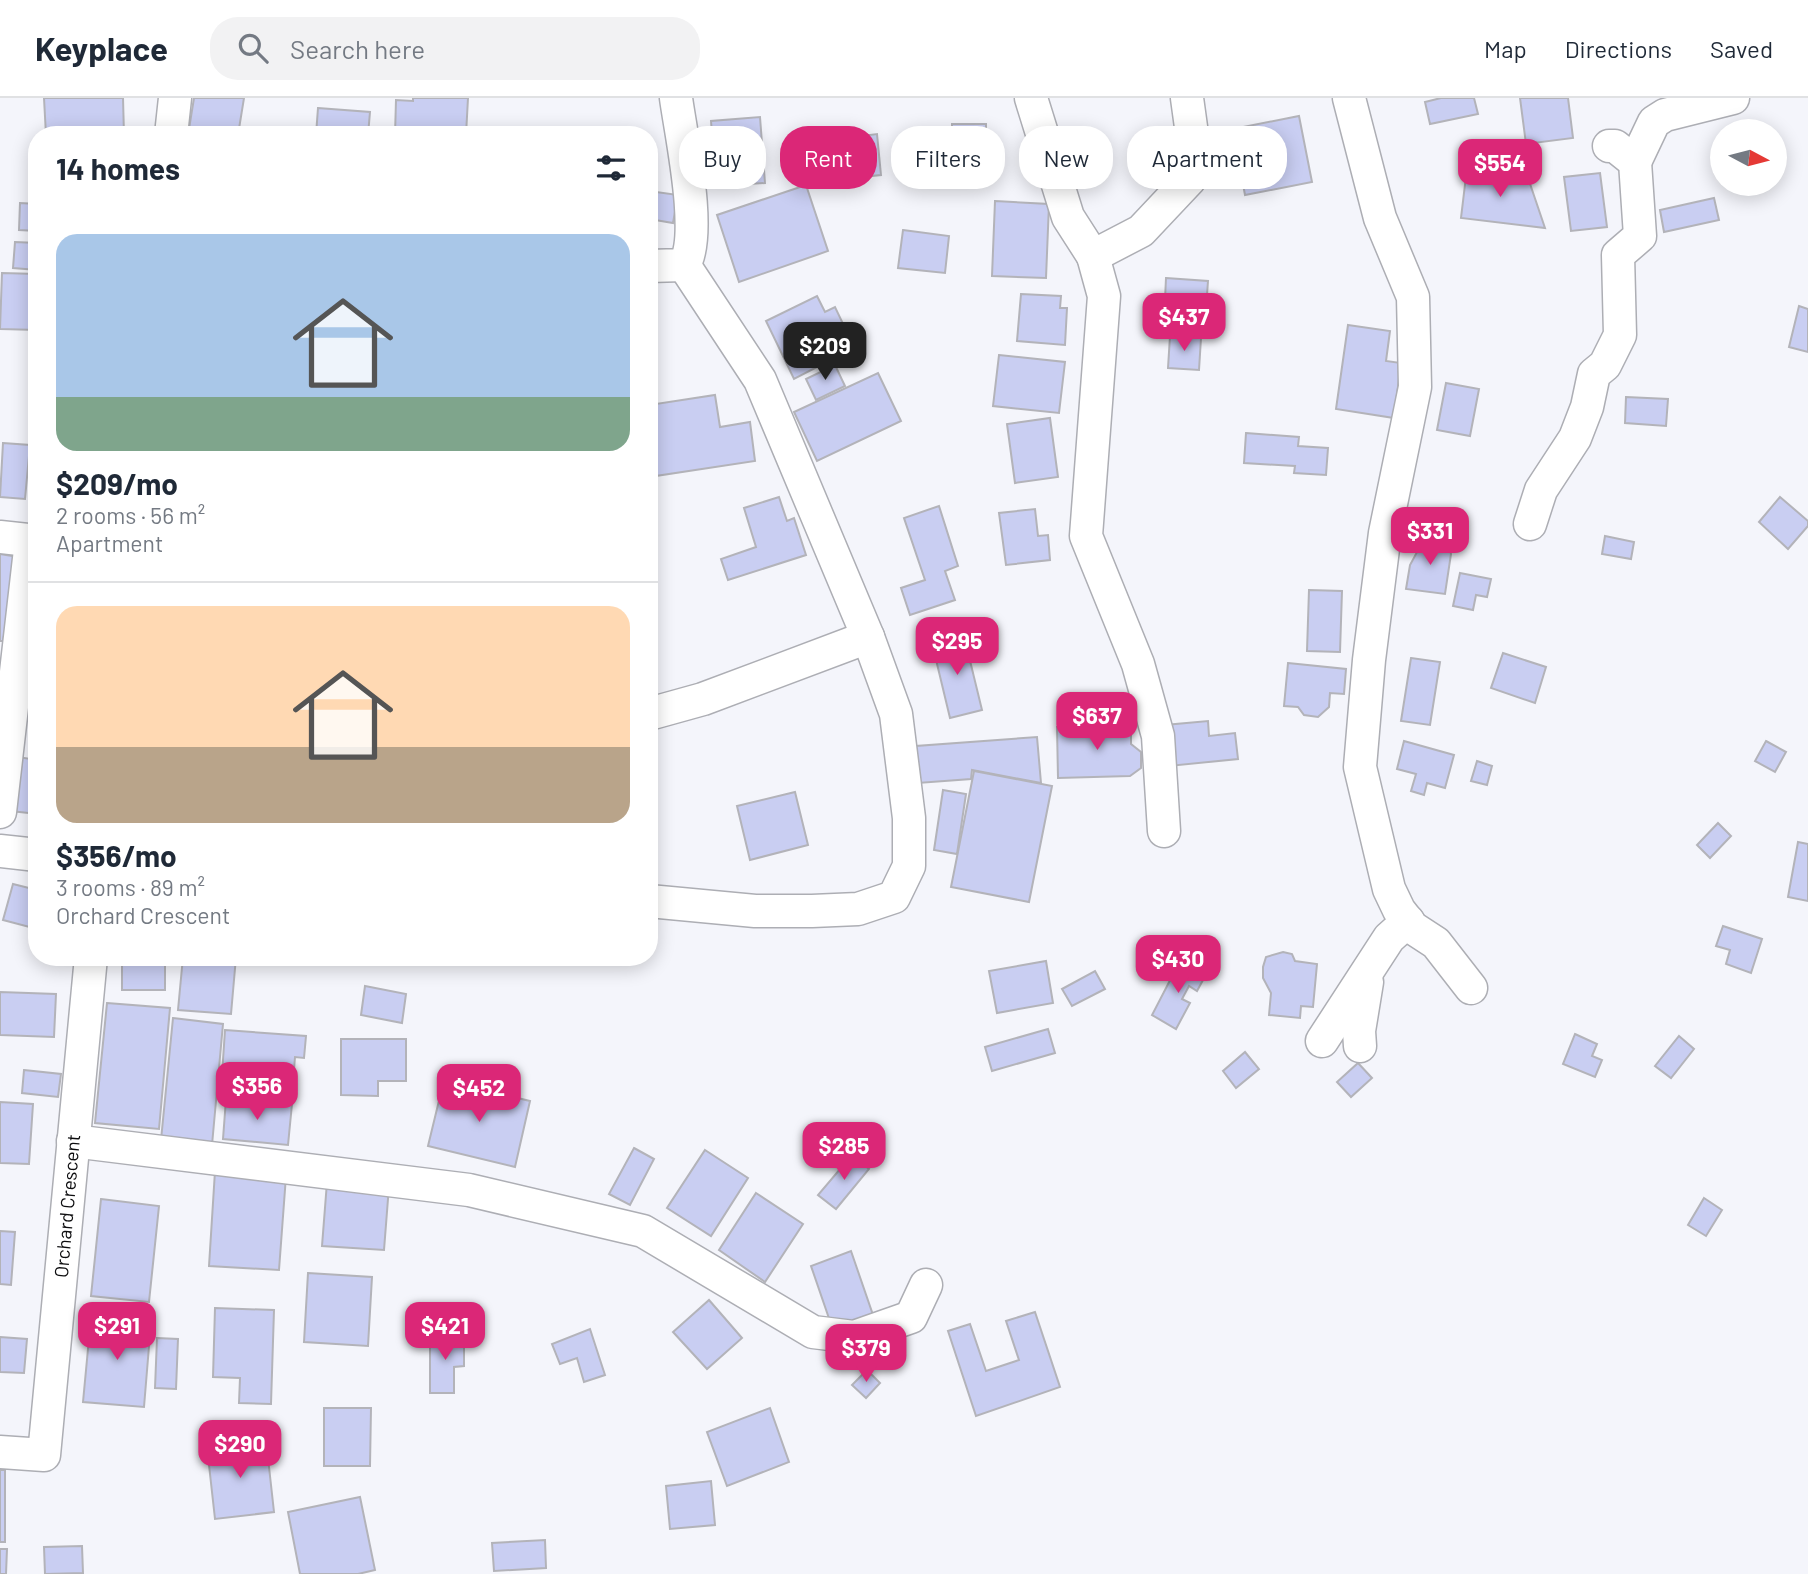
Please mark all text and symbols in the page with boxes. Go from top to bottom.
search box [210,17,700,80]
text: Keyplace [35,28,168,68]
icon: search [234,29,272,67]
text: Search here [290,33,425,64]
text: Map [1484,34,1527,63]
text: Directions [1565,34,1672,63]
text: Saved [1710,34,1773,63]
north arrow [1710,119,1787,196]
map controls [1710,119,1787,196]
chip: Buy [679,126,766,189]
chip: Rent [780,126,877,189]
chip: Filters [891,126,1005,189]
chip: New [1019,126,1113,189]
chip: Apartment [1127,126,1287,189]
pin: $554 [1459,140,1541,199]
text: $554 [1474,148,1526,176]
icon: filters [592,149,630,187]
text: 14 homes [56,150,180,186]
icon: home [280,280,406,406]
pin: $437 [1143,294,1225,353]
text: $437 [1159,302,1209,330]
pin: $209 [784,322,866,382]
text: $209 [799,331,851,359]
text: $209/mo [56,465,178,501]
text: 2 rooms · 56 m² [56,501,205,529]
pin: $331 [1389,508,1471,567]
text: $331 [1407,516,1453,544]
text: Apartment [56,529,163,557]
pin: $295 [916,618,998,677]
text: $295 [932,626,982,654]
icon: home [280,652,406,778]
pin: $637 [1056,692,1138,752]
text: $637 [1072,701,1122,729]
text: $356/mo [56,837,177,873]
text: 3 rooms · 89 m² [56,873,205,901]
text: Orchard Crescent [56,901,230,929]
pin: $430 [1137,936,1219,995]
text: $430 [1152,944,1204,972]
pin: $356 [216,1062,298,1122]
pin: $452 [438,1065,520,1124]
text: $356 [232,1071,282,1099]
text: $452 [453,1073,505,1101]
pin: $285 [803,1122,885,1182]
text: $285 [819,1131,869,1159]
street label: Orchard Crescent [49,1133,84,1279]
pin: $291 [76,1302,158,1362]
pin: $421 [404,1302,486,1362]
text: $291 [94,1311,140,1339]
text: $421 [421,1311,469,1339]
pin: $379 [825,1324,907,1384]
text: $379 [841,1333,891,1361]
pin: $290 [199,1420,281,1480]
text: $290 [214,1429,266,1457]

